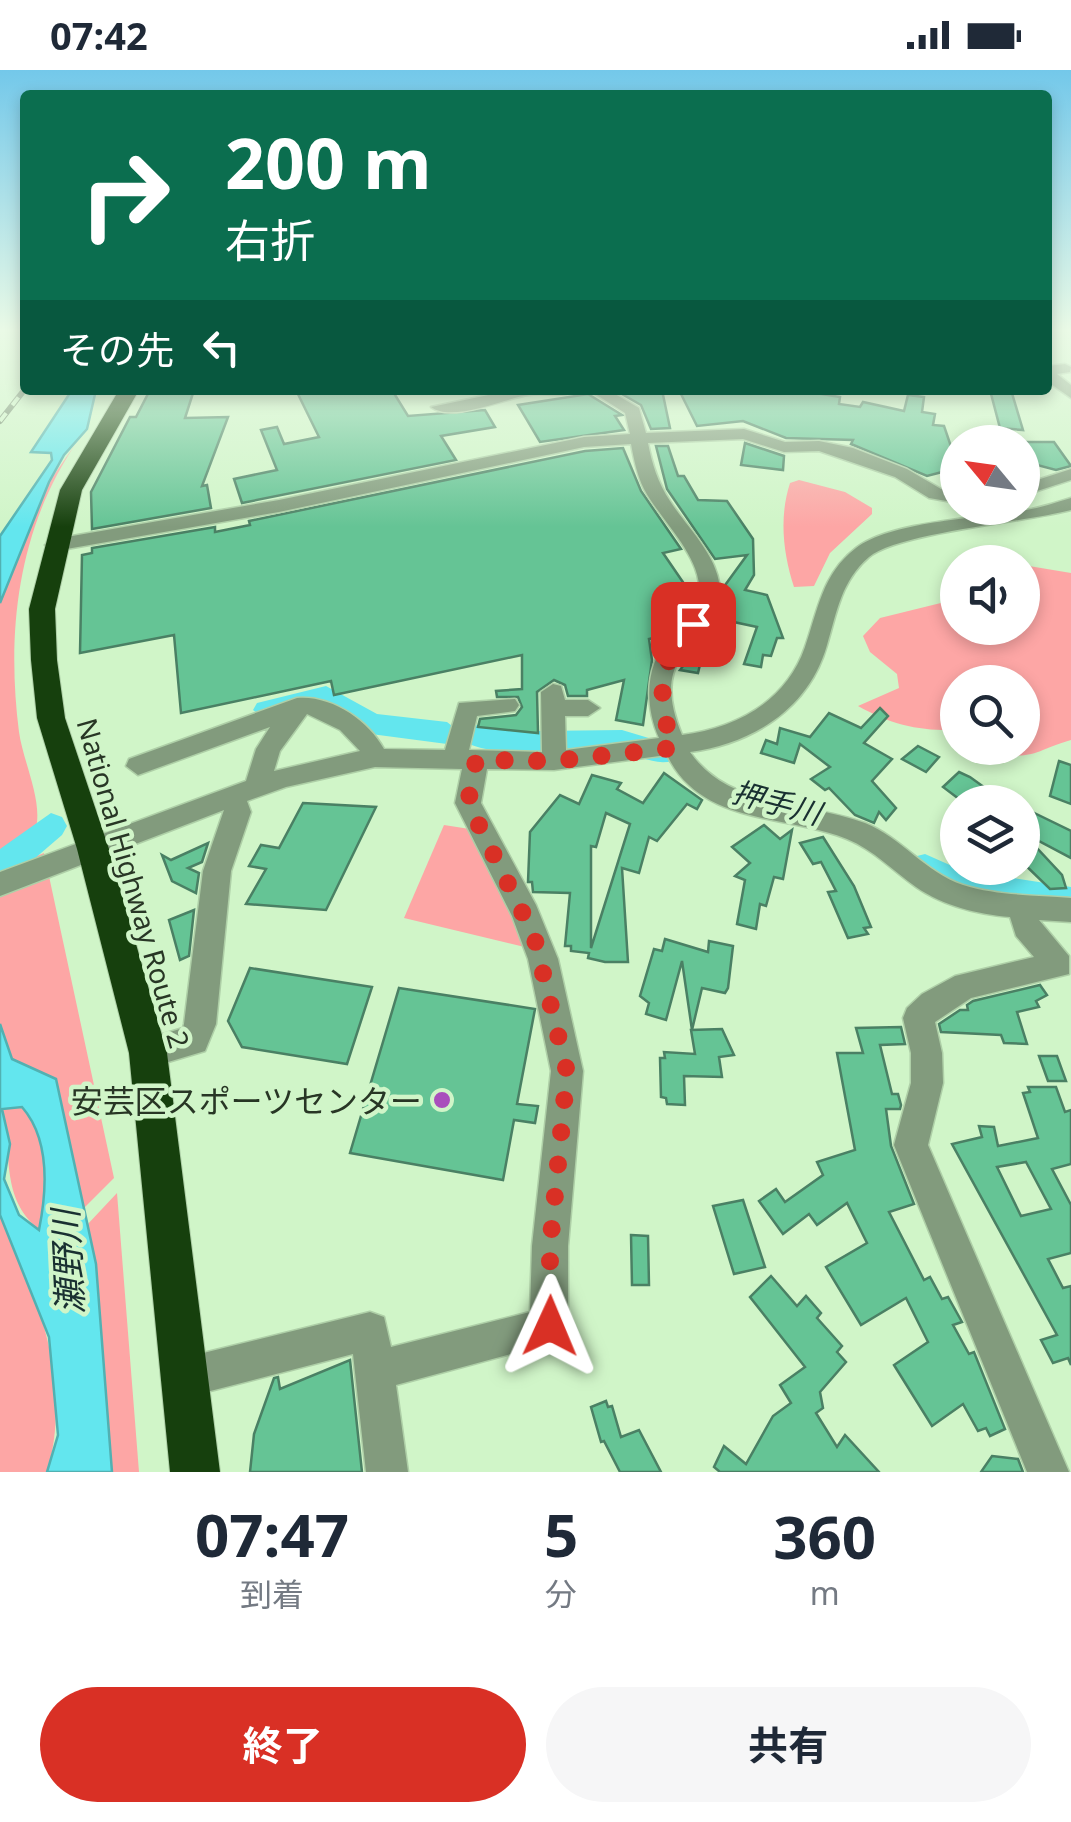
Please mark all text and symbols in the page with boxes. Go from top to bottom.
text: 07:42 [50,9,148,61]
text: 200 m [225,114,432,210]
icon: right [60,130,190,260]
text: 右折 [225,209,315,270]
icon: left [194,320,249,375]
text: その先 [60,323,174,375]
north arrow [940,425,1040,525]
map controls [940,425,1040,885]
button: sound [940,545,1040,645]
pin [651,582,736,667]
icon: arrive [666,597,721,652]
button: search [940,665,1040,765]
street label: National Highway Route 2 [69,714,199,1052]
water label: 押手川 [728,771,829,834]
button: layers [940,785,1040,885]
place label: 安芸区スポーツセンター [71,1079,422,1122]
marker: 安芸区スポーツセンター [431,1089,453,1111]
water label: 瀬野川 [41,1204,93,1316]
position arrow [498,1274,602,1378]
text: 07:47 [195,1493,349,1575]
text: 5 [544,1493,578,1575]
text: 360 [773,1495,876,1577]
text: m [810,1571,840,1614]
text: 到着 [240,1572,304,1615]
text: 分 [545,1572,577,1615]
button: 終了 [40,1687,526,1802]
button: 共有 [546,1687,1031,1802]

